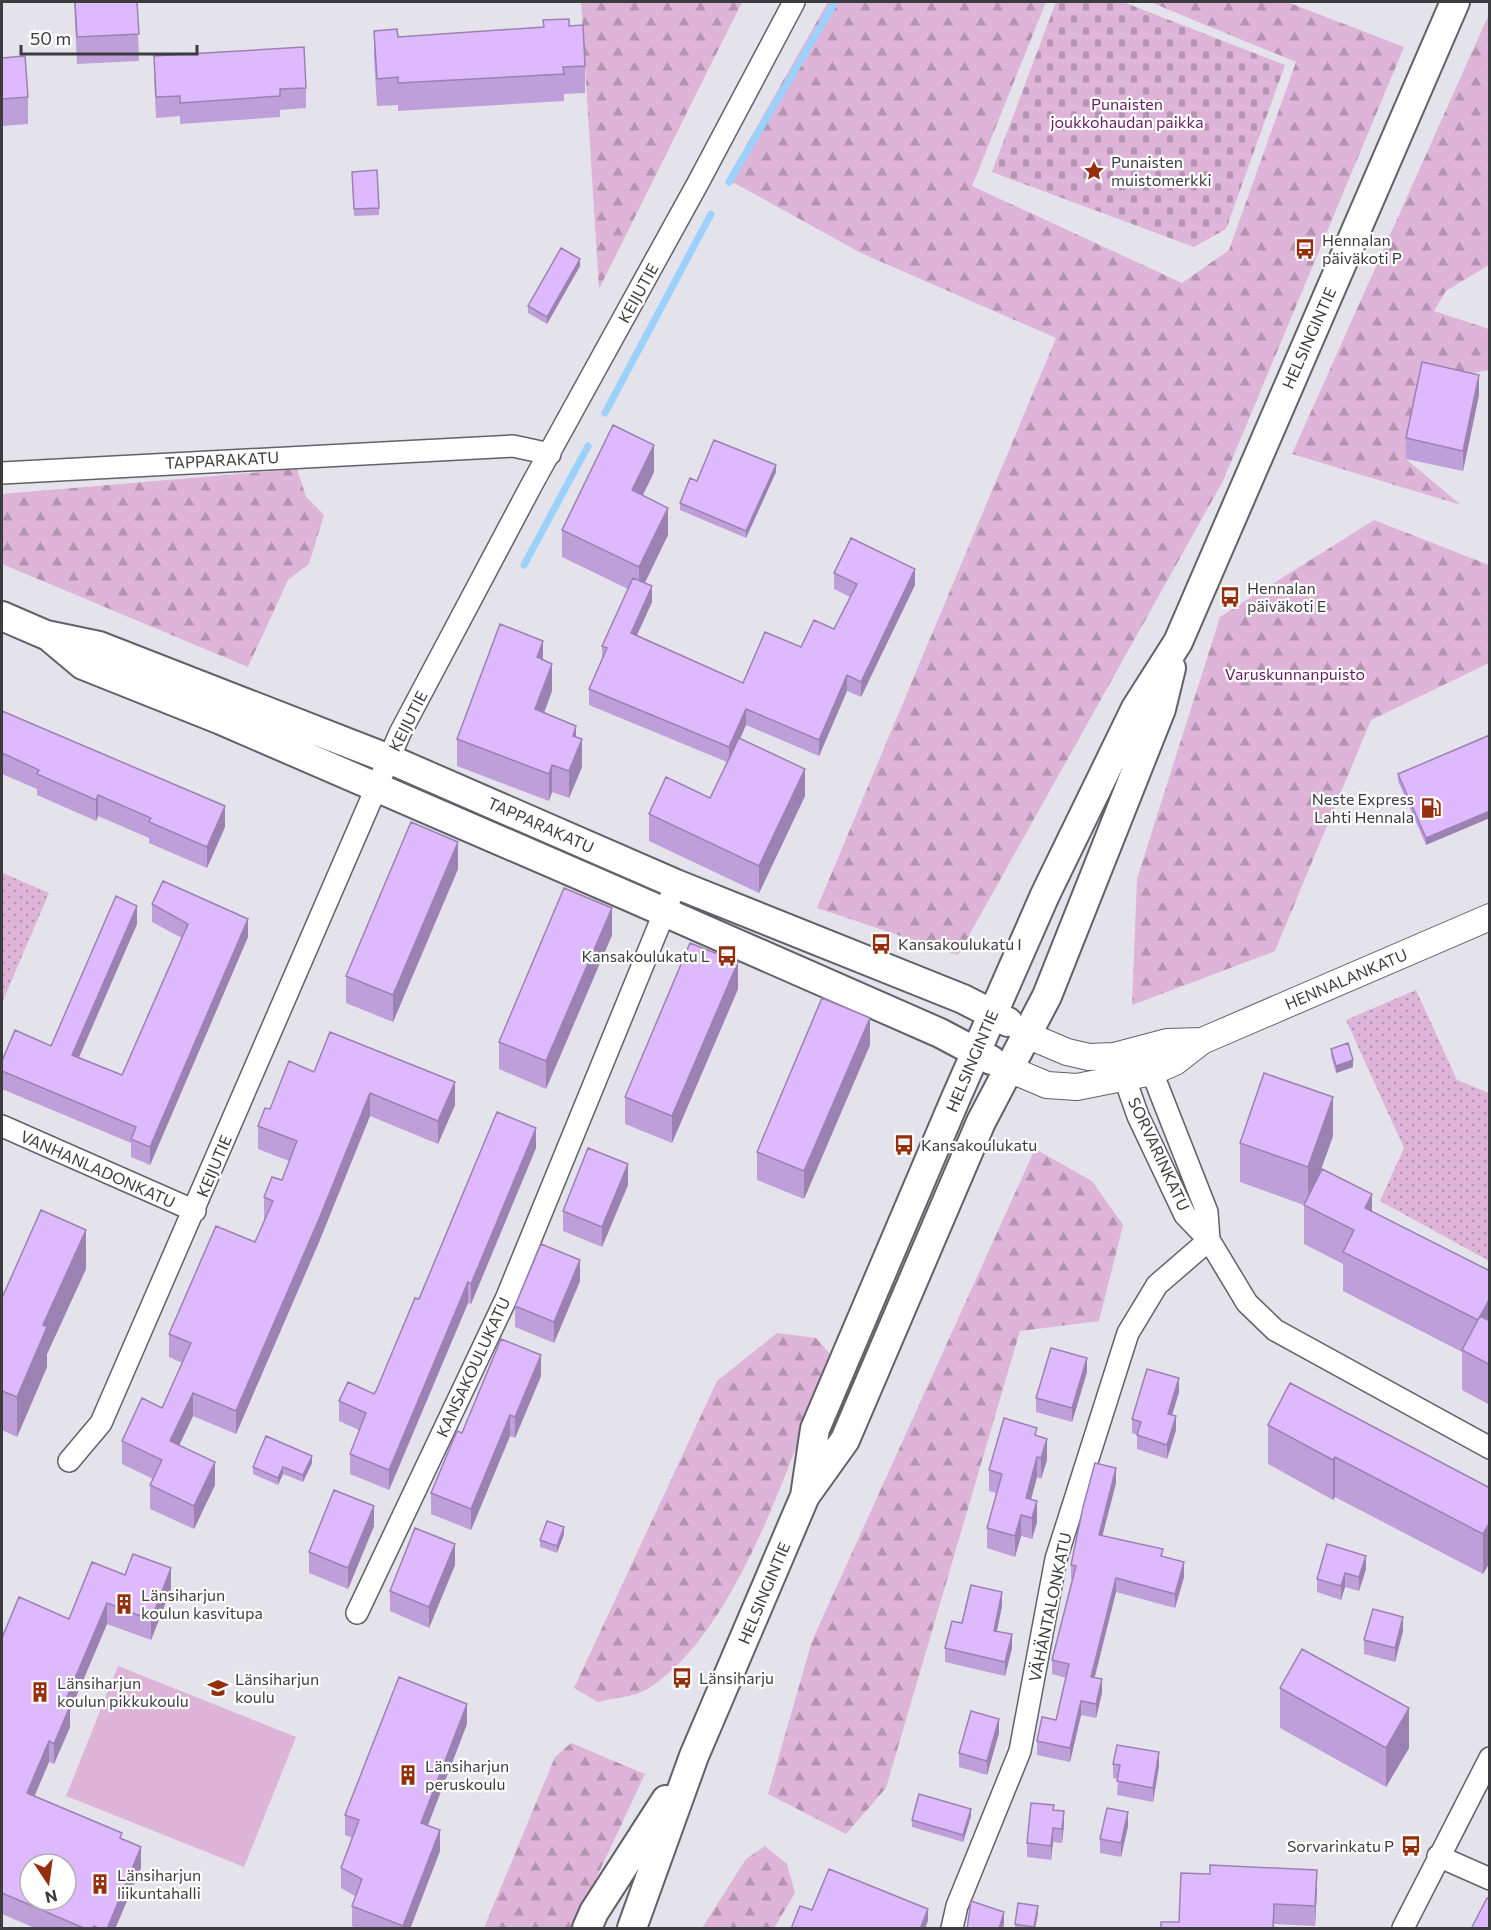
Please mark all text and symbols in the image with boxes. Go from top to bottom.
scale bar [21,18,196,56]
text: 50 m [30,27,71,49]
park label: Punaisten joukkohaudan paikka [1050,94,1204,131]
place label: Punaisten muistomerkki [1111,152,1212,189]
place icon: Punaisten muistomerkki [1082,159,1106,183]
place label: Hennalan päiväkoti P [1322,230,1402,267]
bus stop icon: Hennalan päiväkoti P [1293,237,1317,261]
street label: KEIJUTIE [613,260,662,326]
street label: HELSINGINTIE [1278,284,1339,391]
street label: TAPPARAKATU [164,447,280,472]
place label: Hennalan päiväkoti E [1247,578,1326,615]
bus stop icon: Hennalan päiväkoti E [1218,585,1242,609]
park label: Varuskunnanpuisto [1225,664,1365,683]
street label: KEIJUTIE [384,687,431,754]
place label: Neste Express Lahti Hennala [1312,789,1414,826]
street label: TAPPARAKATU [485,793,597,856]
fuel station icon: Neste Express Lahti Hennala [1419,796,1443,820]
bus stop icon: Kansakoulukatu I [869,932,893,956]
place label: Kansakoulukatu I [898,934,1022,953]
bus stop icon: Kansakoulukatu L [715,944,739,968]
street label: HENNALANKATU [1282,944,1410,1013]
place label: Kansakoulukatu L [582,946,710,965]
street label: HELSINGINTIE [941,1007,1002,1115]
street label: SORVARINKATU [1125,1094,1194,1214]
street label: VANHANLADONKATU [18,1126,179,1211]
street label: KEIJUTIE [192,1132,235,1200]
bus stop icon: Kansakoulukatu [892,1133,916,1157]
place label: Kansakoulukatu [921,1135,1037,1154]
street label: KANSAKOULUKATU [432,1294,513,1440]
street label: VÄHÄNTALONKATU [1024,1530,1075,1683]
street label: HELSINGINTIE [733,1539,794,1647]
place label: Länsiharjun koulun kasvitupa [141,1585,263,1622]
building icon: Länsiharjun koulun kasvitupa [112,1592,136,1616]
bus stop icon: Länsiharju [670,1666,694,1690]
place label: Länsiharju [699,1668,774,1687]
place label: Länsiharjun koulu [235,1669,319,1706]
place label: Länsiharjun koulun pikkukoulu [57,1673,189,1710]
school or university icon: Länsiharjun koulu [206,1676,230,1700]
building icon: Länsiharjun koulun pikkukoulu [28,1680,52,1704]
place label: Länsiharjun peruskoulu [425,1756,509,1793]
building icon: Länsiharjun peruskoulu [396,1763,420,1787]
bus stop icon: Sorvarinkatu P [1399,1834,1423,1858]
place label: Sorvarinkatu P [1287,1836,1394,1855]
north arrow [18,1852,78,1912]
place label: Länsiharjun liikuntahalli [117,1865,201,1902]
building icon: Länsiharjun liikuntahalli [88,1872,112,1896]
text: N [44,1886,59,1908]

